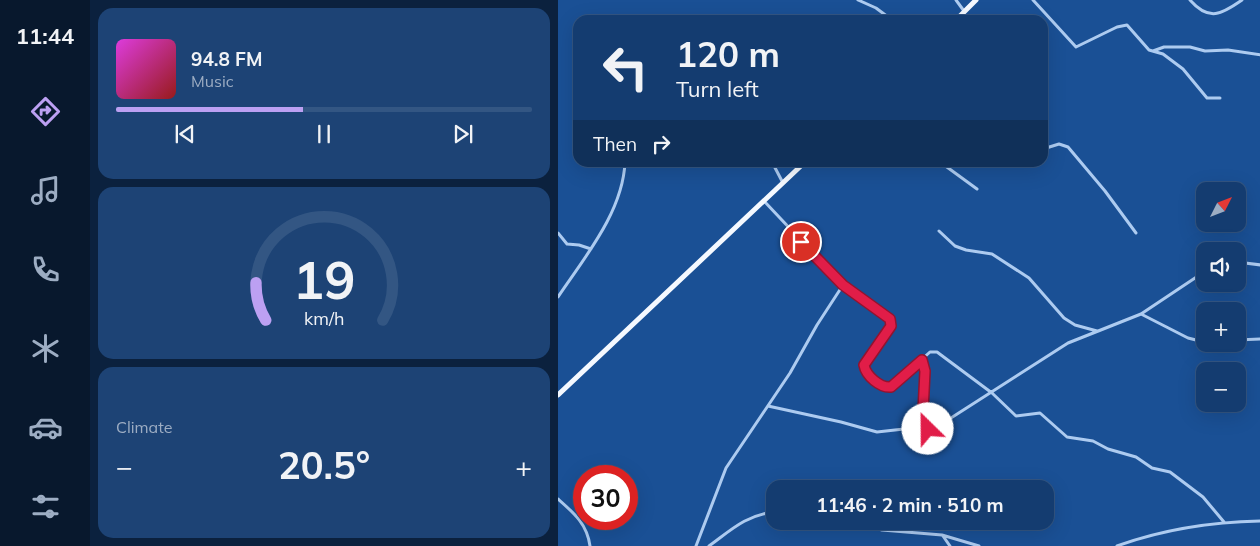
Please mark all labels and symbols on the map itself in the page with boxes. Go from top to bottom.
north arrow [1196,182,1246,232]
pin [780,221,822,263]
position arrow [901,402,953,454]
speed limit sign: 30 [573,465,638,530]

